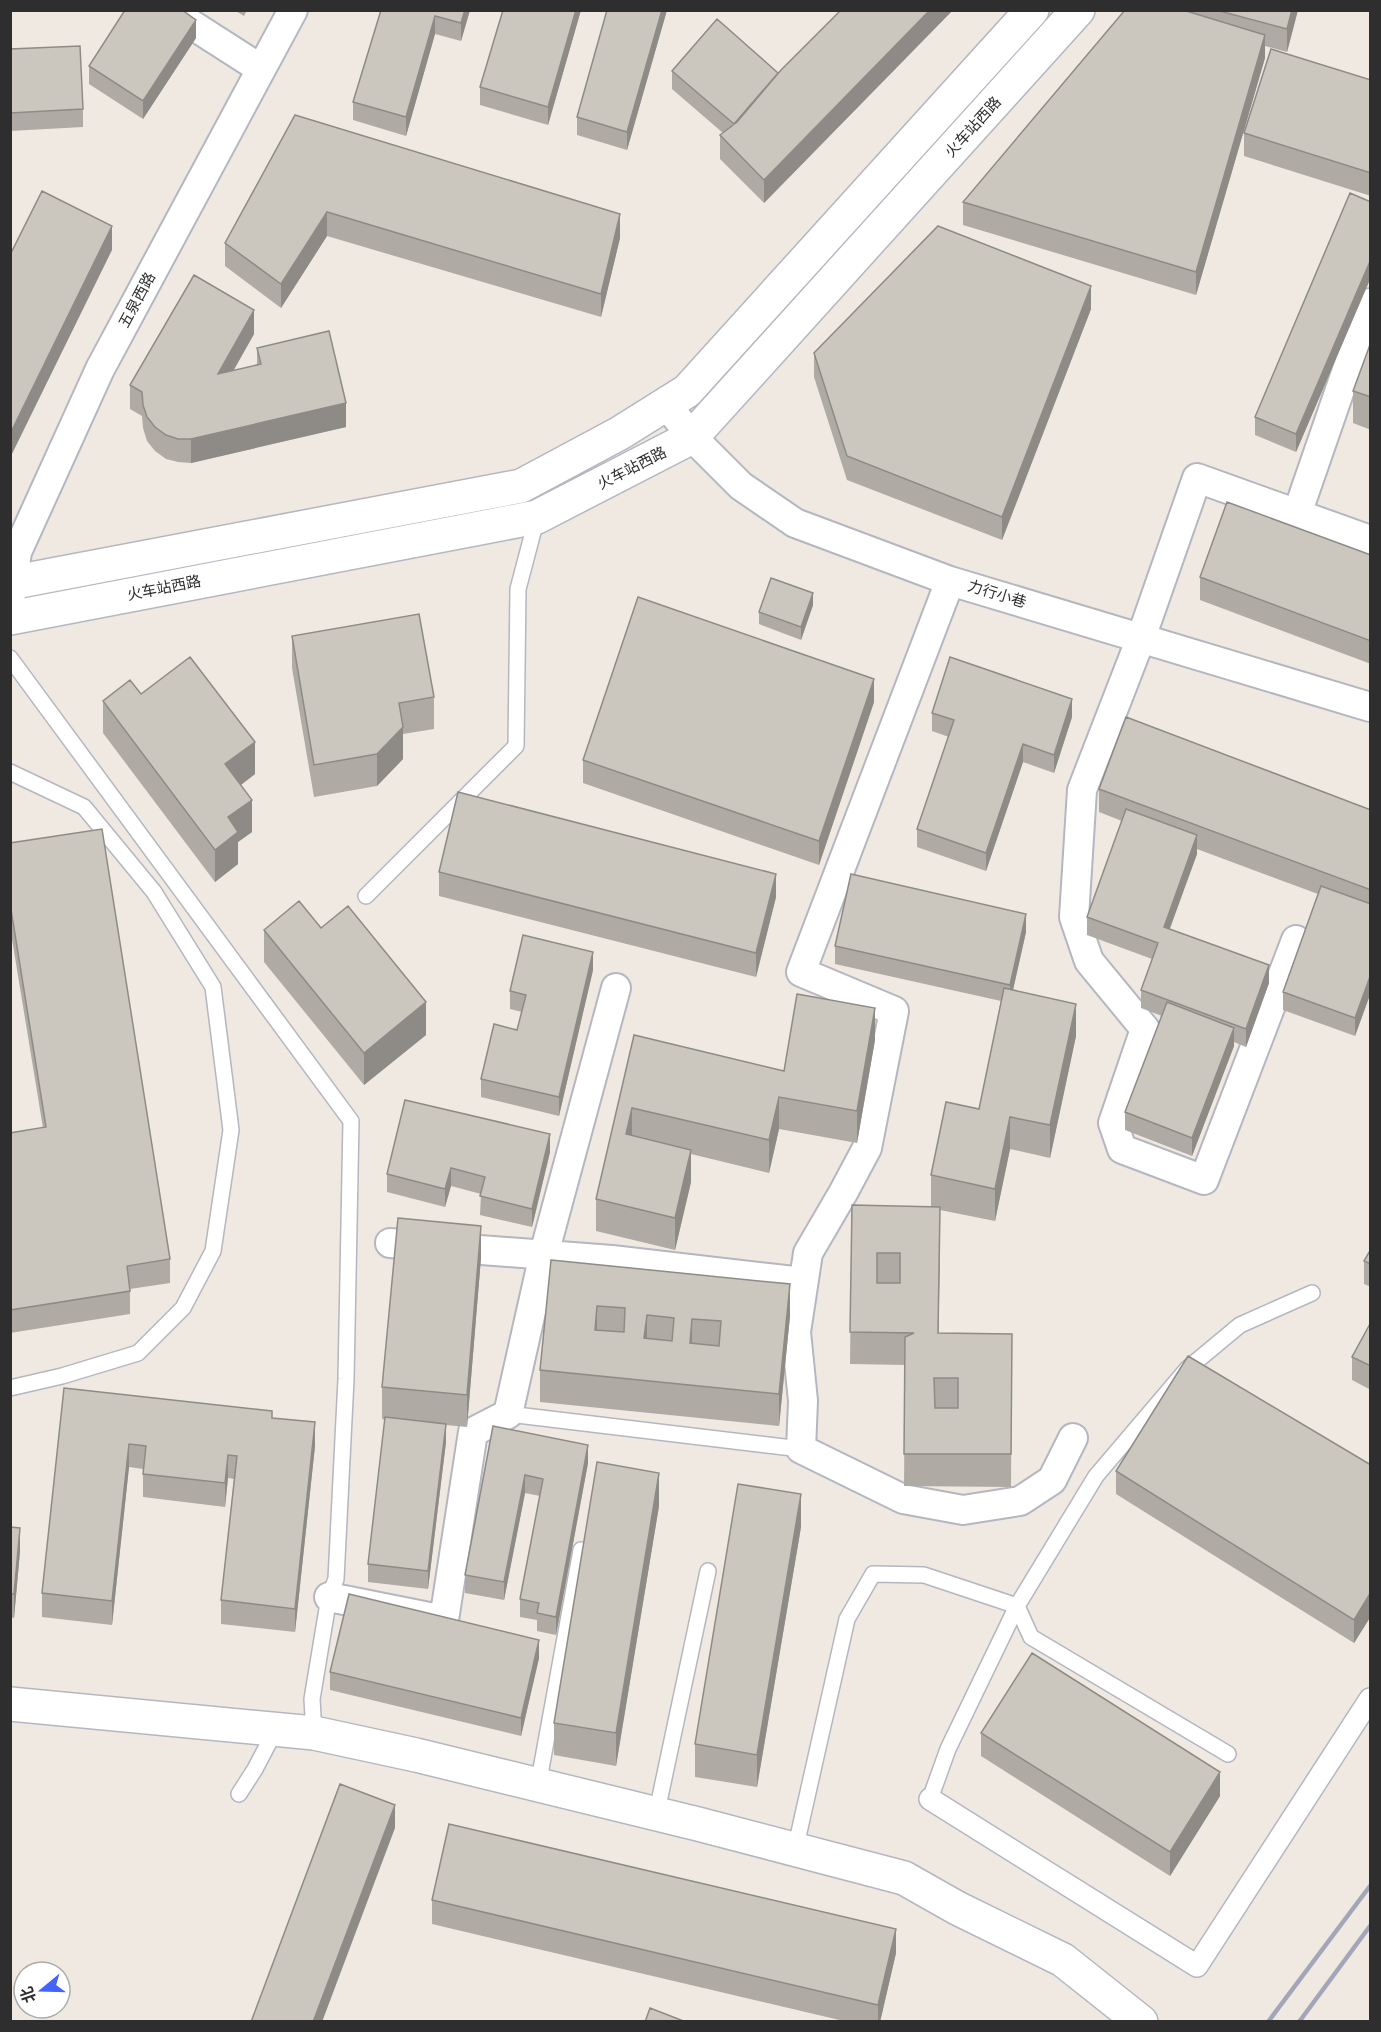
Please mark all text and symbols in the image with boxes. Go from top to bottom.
street label: 火车站西路 [941,93,1004,160]
street label: 五泉西路 [115,269,158,330]
street label: 火车站西路 [594,443,669,492]
street label: 火车站西路 [125,572,202,603]
street label: 力行小巷 [966,577,1028,610]
north arrow [12,1960,72,2020]
text: 北 [18,1984,39,2005]

